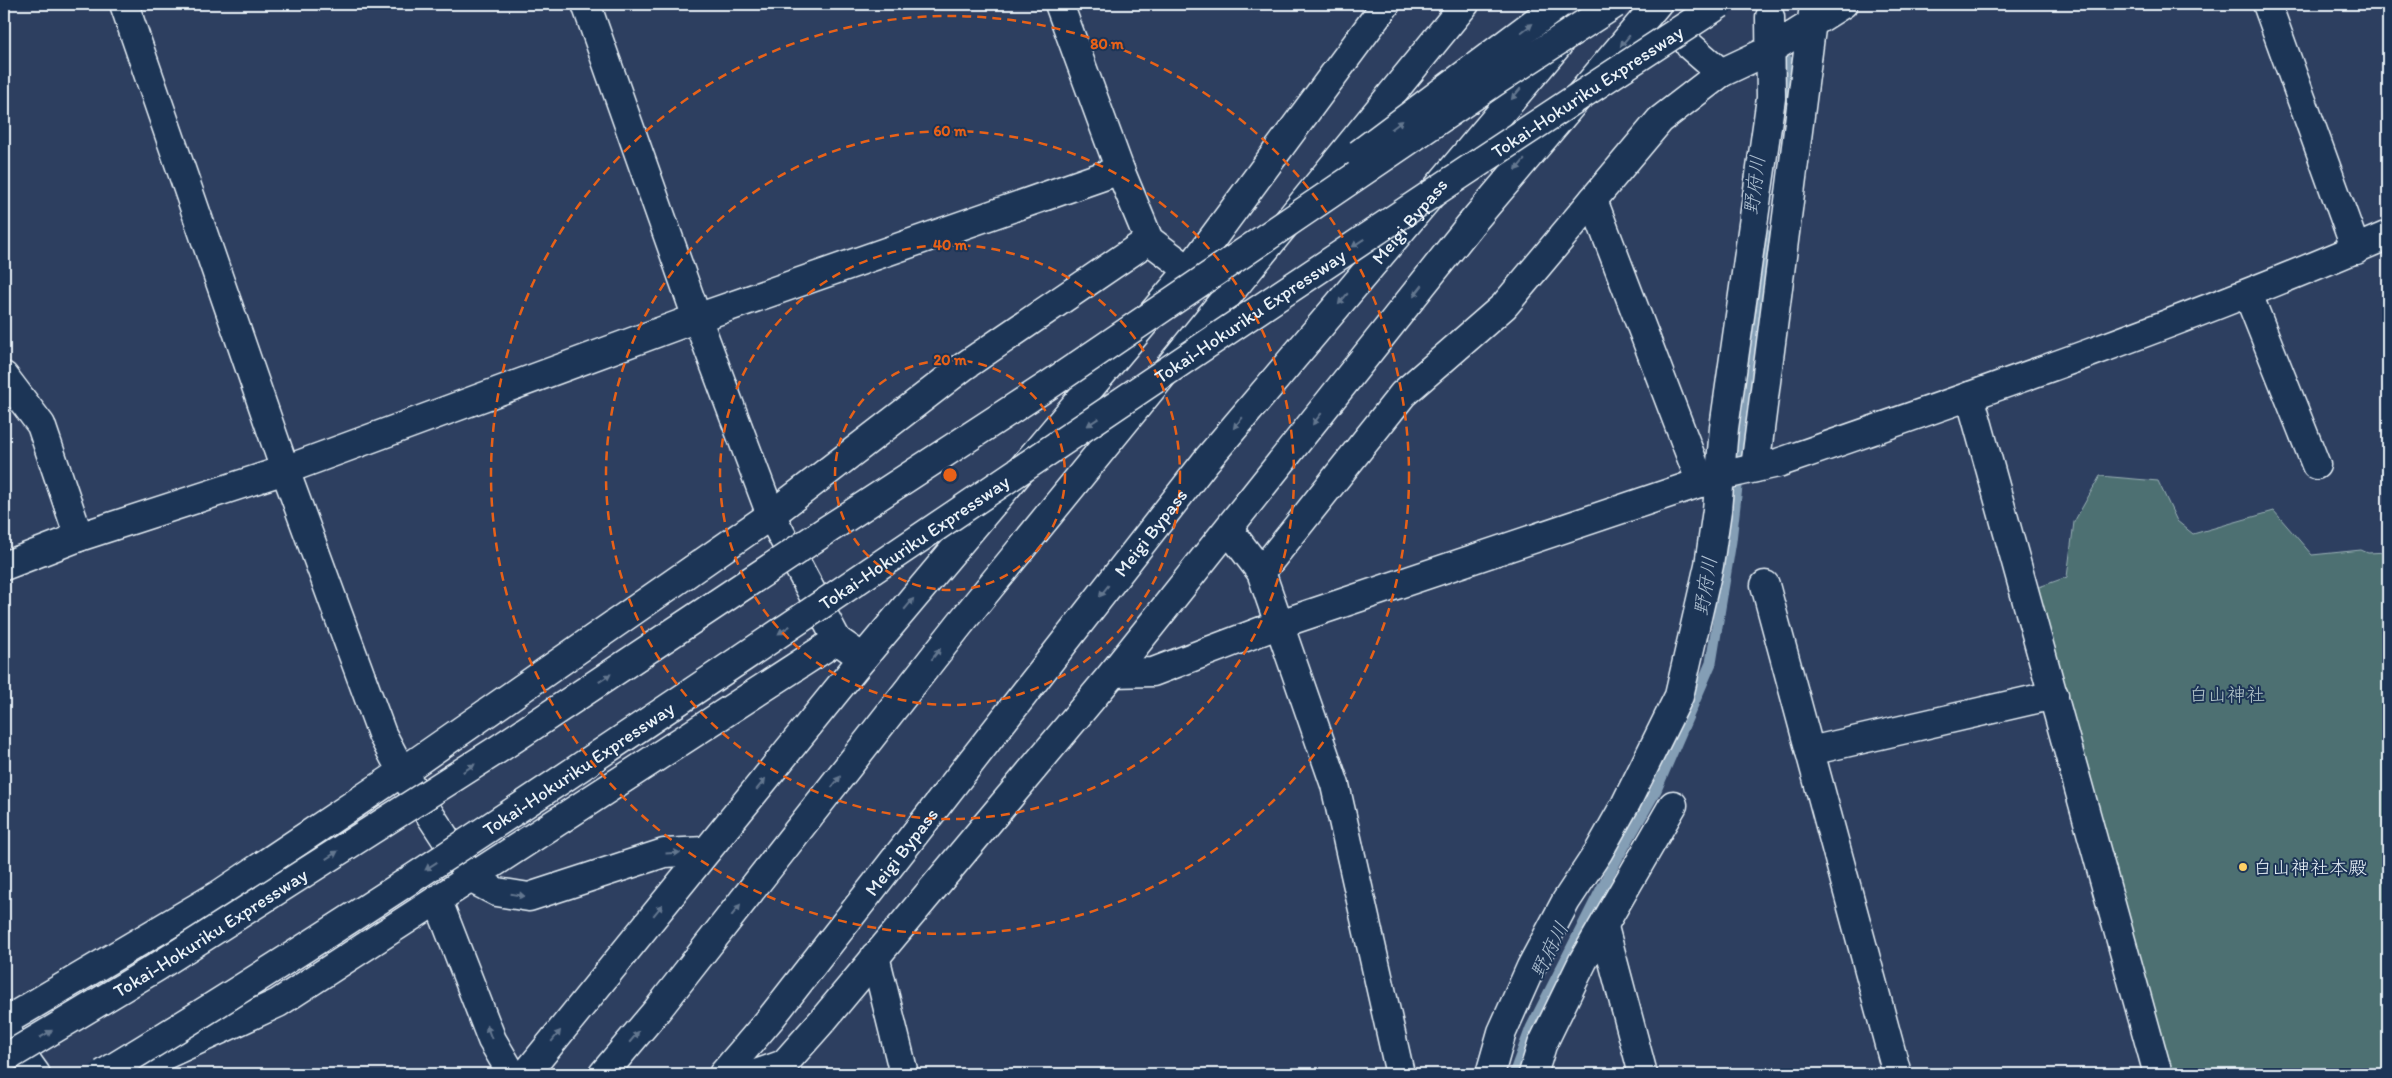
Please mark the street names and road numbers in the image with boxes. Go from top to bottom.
street label: Tokai-Hokuriku Expressway [1487,20,1688,163]
street label: Meigi Bypass [1367,173,1452,269]
street label: Tokai-Hokuriku Expressway [1150,244,1350,388]
street label: Tokai-Hokuriku Expressway [815,470,1014,615]
street label: Meigi Bypass [1109,484,1192,581]
street label: Tokai-Hokuriku Expressway [478,697,678,841]
street label: Meigi Bypass [860,803,943,901]
street label: Tokai-Hokuriku Expressway [109,863,312,1003]

